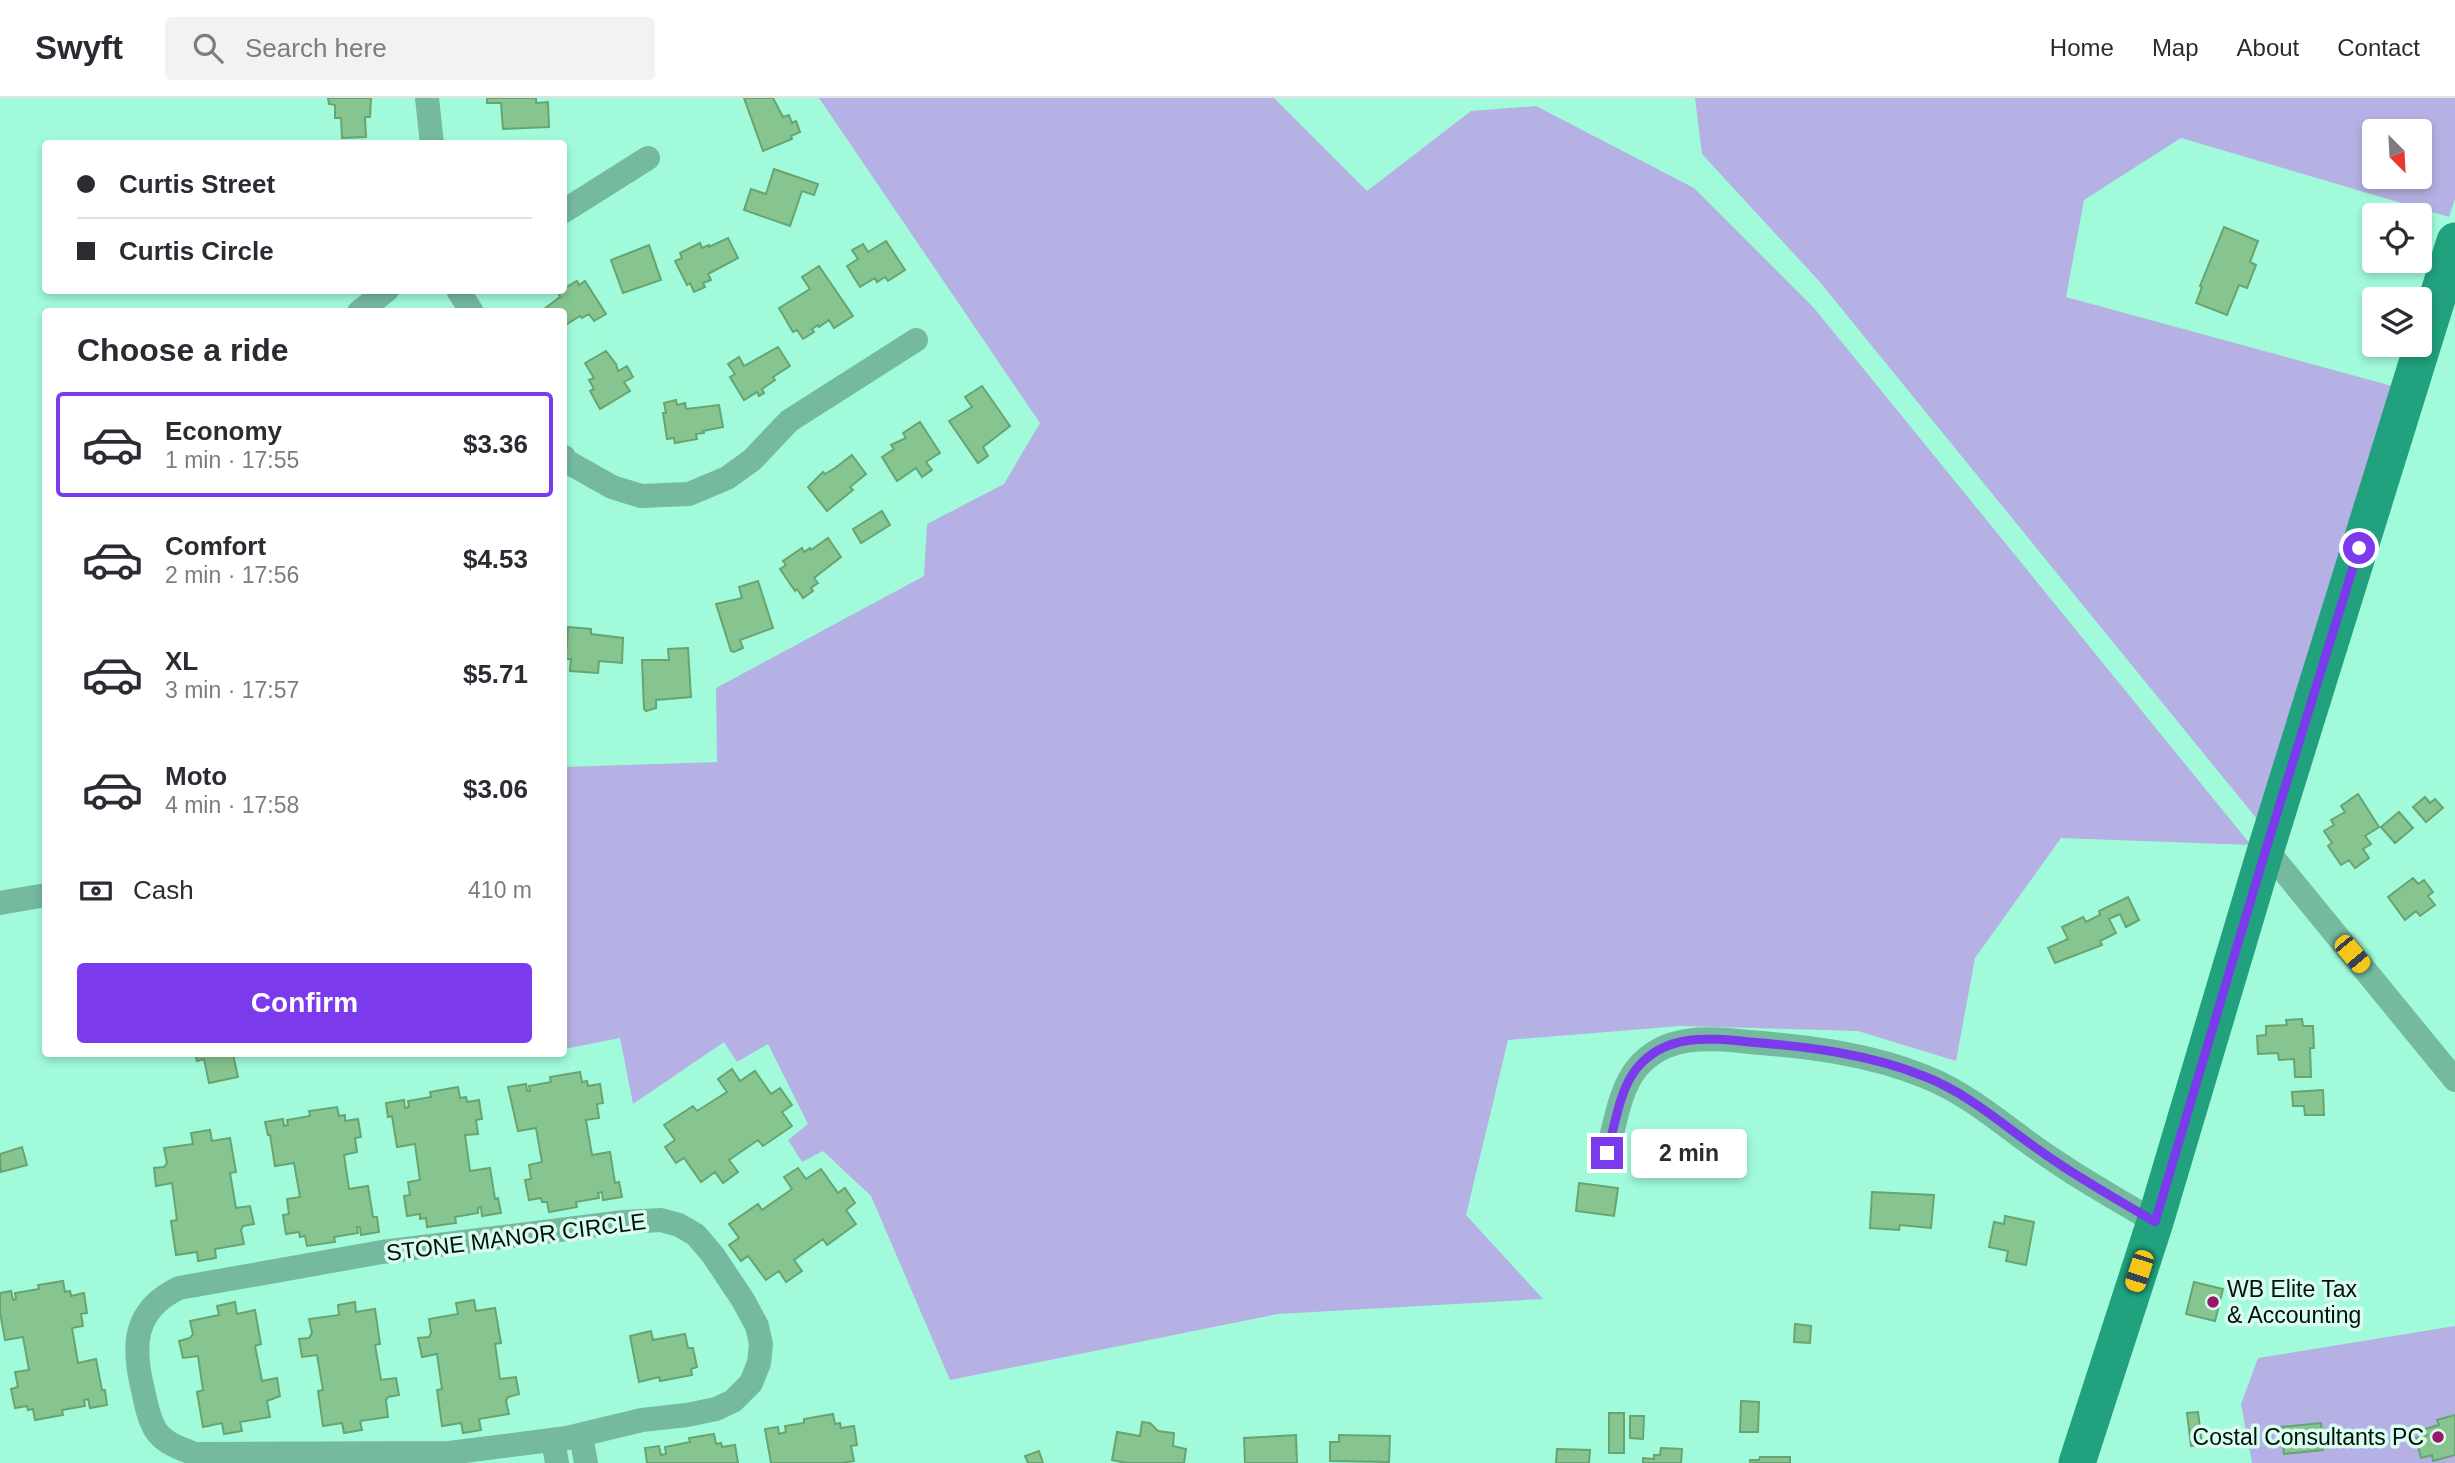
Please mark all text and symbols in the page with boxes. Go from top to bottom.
search box [165,17,655,80]
text: Swyft [35,29,123,66]
icon: search [189,29,227,67]
text: Search here [245,33,387,63]
text: Home [2050,34,2114,61]
text: Map [2152,34,2199,61]
text: About [2237,34,2299,61]
text: Contact [2337,34,2420,61]
north arrow [2362,119,2432,189]
map controls [2362,119,2432,357]
text: Curtis Street [119,169,275,199]
button: locate [2362,203,2432,273]
text: Curtis Circle [119,236,274,266]
button: layers [2362,287,2432,357]
text: Choose a ride [77,332,289,368]
icon: car [81,413,144,476]
text: Economy [165,416,282,446]
text: $3.36 [463,429,528,459]
text: 1 min · 17:55 [165,447,299,473]
icon: car [81,528,144,591]
text: Comfort [165,531,266,561]
route start [2343,532,2375,564]
text: $4.53 [463,544,528,574]
text: 2 min · 17:56 [165,562,299,588]
icon: car [81,643,144,706]
text: XL [165,646,198,676]
text: $5.71 [463,659,528,689]
text: 3 min · 17:57 [165,677,299,703]
icon: car [81,758,144,821]
text: Moto [165,761,227,791]
text: $3.06 [463,774,528,804]
text: 4 min · 17:58 [165,792,299,818]
icon: cash [77,872,115,910]
text: Cash [133,875,194,905]
text: 410 m [468,877,532,903]
car [2331,931,2374,977]
button: Confirm [77,963,532,1043]
callout: 2 min [1632,1128,1747,1178]
route end [1591,1137,1623,1169]
text: 2 min [1659,1140,1719,1166]
street label: STONE MANOR CIRCLE [385,1208,647,1266]
car [2123,1248,2156,1294]
place label: WB Elite Tax & Accounting [2227,1276,2361,1328]
marker: WB Elite Tax & Accounting [2205,1294,2221,1310]
place label: Costal Consultants PC [2193,1424,2424,1450]
marker: Costal Consultants PC [2430,1429,2446,1445]

